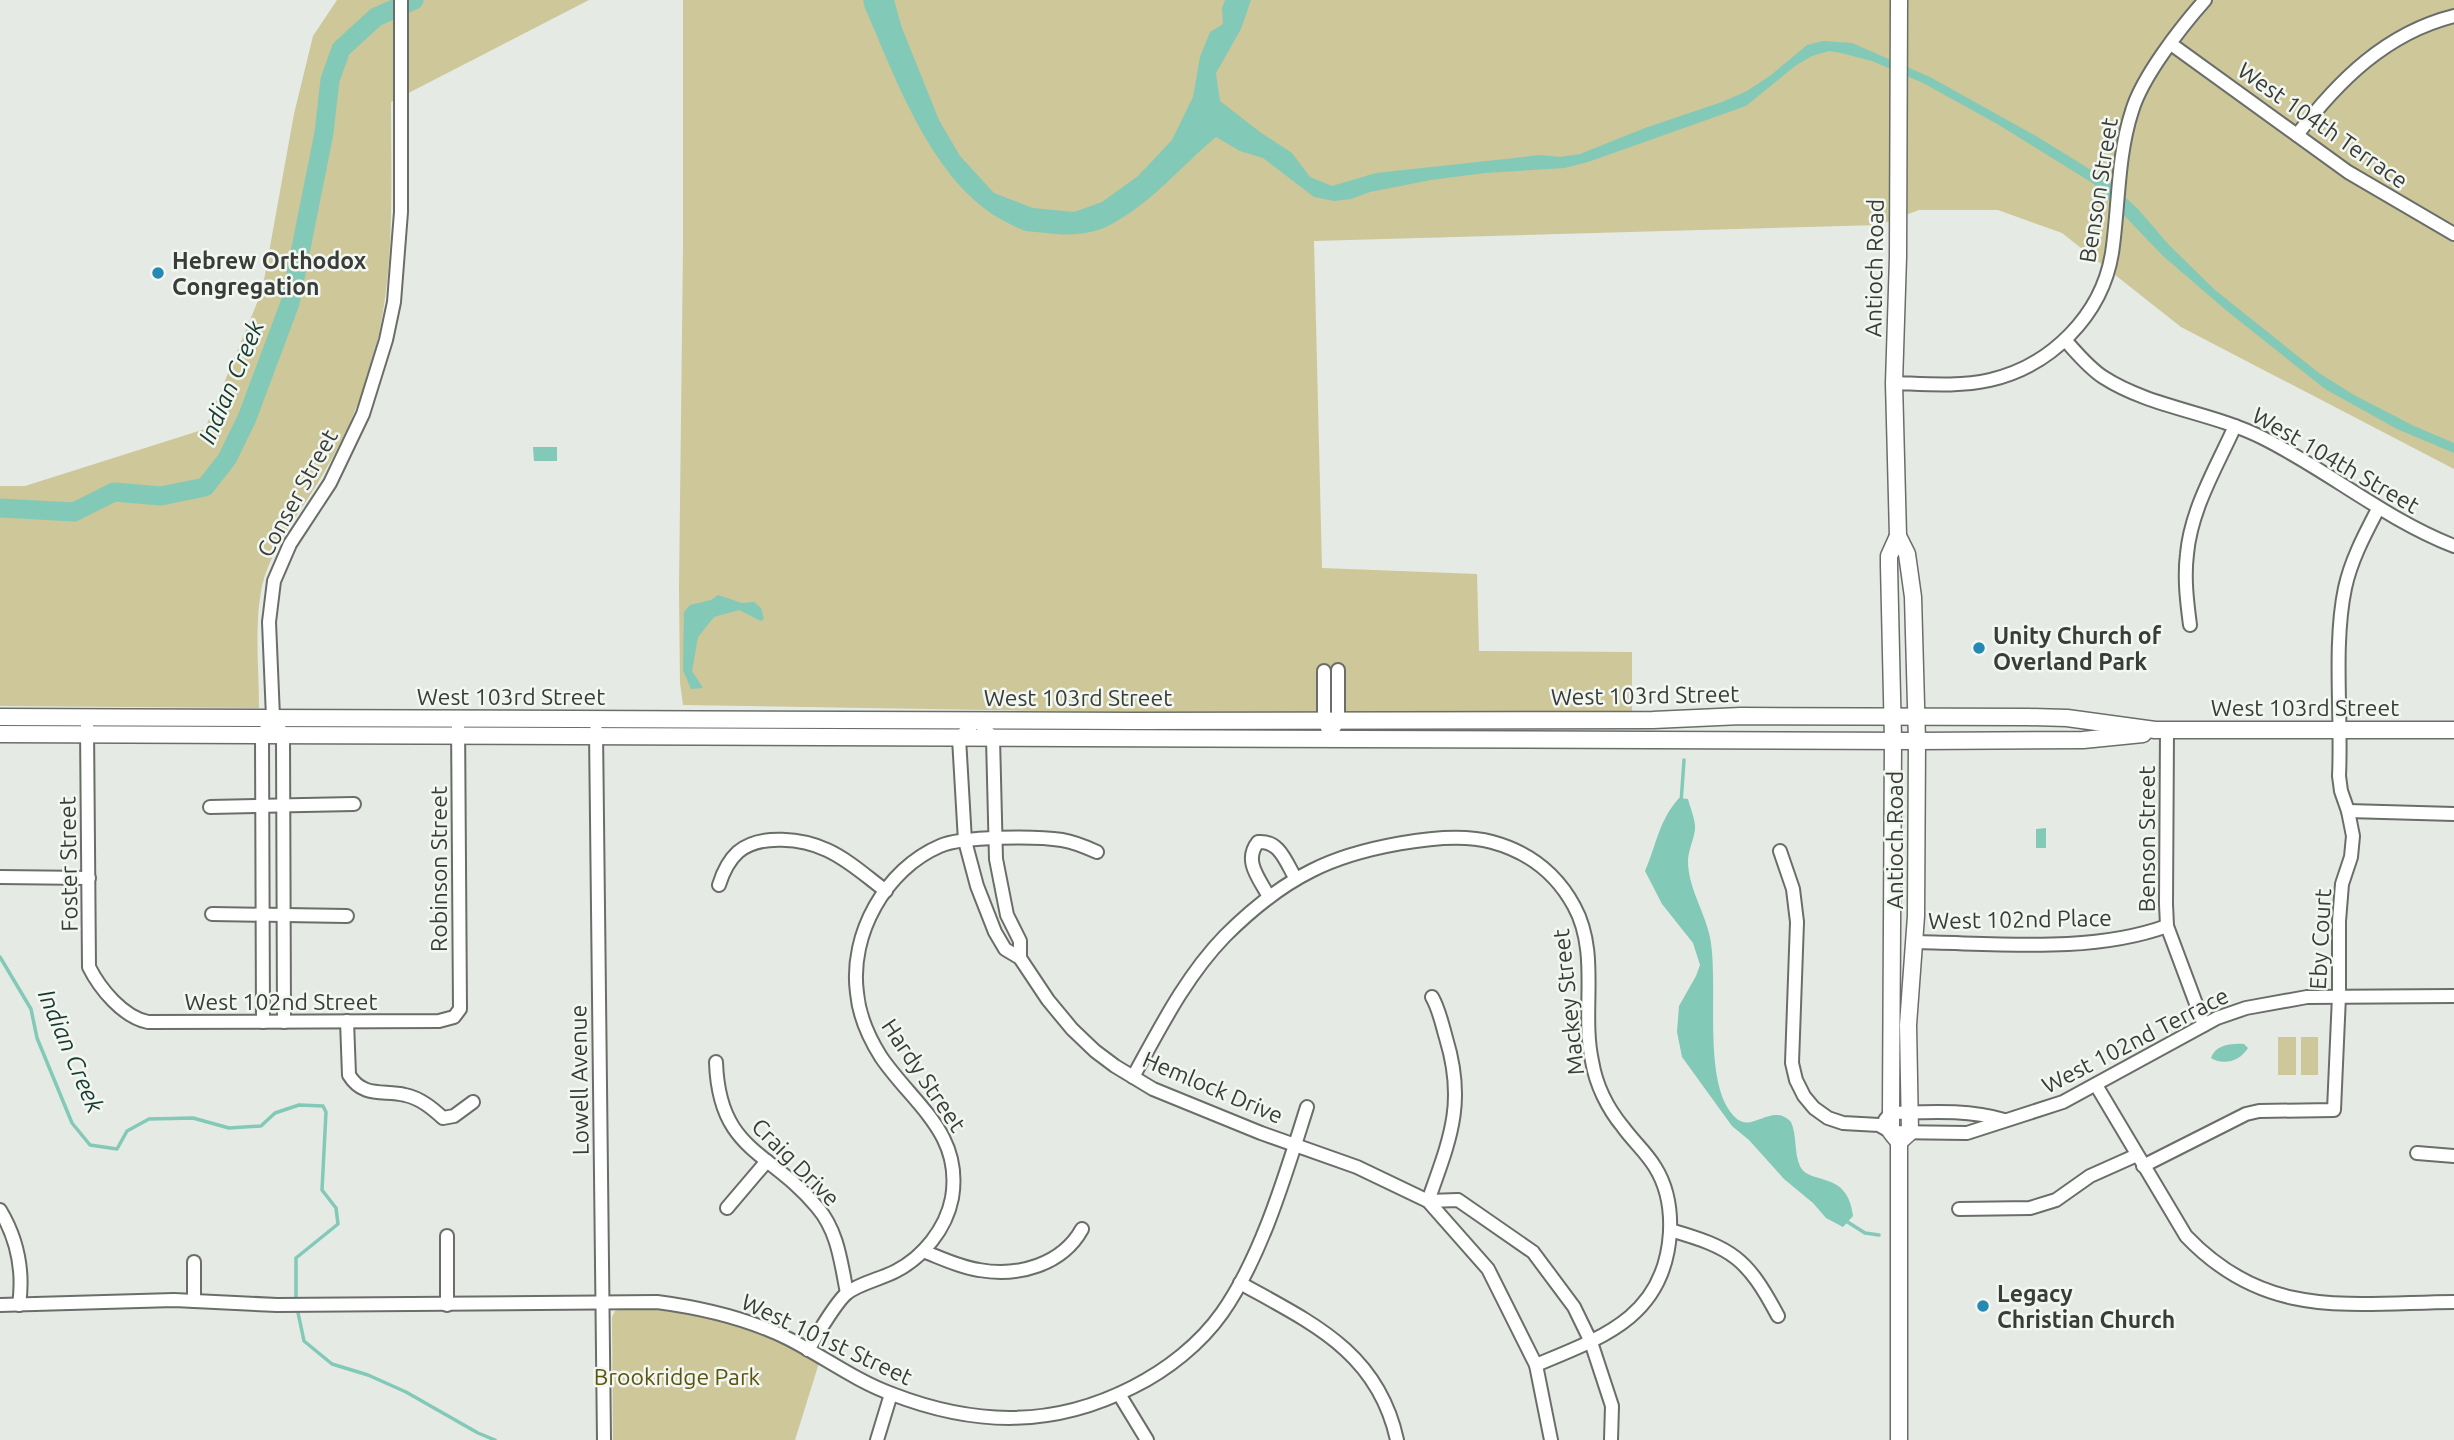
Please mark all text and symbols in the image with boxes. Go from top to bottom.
street label: West 104th Terrace [2233,57,2413,193]
street label: Benson Street [2074,116,2122,264]
street label: Antioch Road [1860,199,1888,337]
place label: Hebrew Orthodox Congregation [172,248,367,299]
marker: Hebrew Orthodox Congregation [150,265,166,281]
water label: Indian Creek [193,316,269,448]
street label: West 104th Street [2248,402,2424,518]
street label: Conser Street [252,425,342,561]
place label: Unity Church of Overland Park [1993,623,2162,674]
marker: Unity Church of Overland Park [1971,640,1987,656]
street label: West 103rd Street [1551,681,1739,709]
street label: West 103rd Street [417,684,605,709]
street label: West 103rd Street [984,685,1172,710]
street label: West 103rd Street [2211,695,2399,720]
street label: Benson Street [2134,766,2159,912]
street label: Antioch Road [1882,771,1907,909]
street label: Robinson Street [426,786,451,952]
street label: Foster Street [54,796,82,932]
street label: Eby Court [2305,888,2335,990]
street label: West 102nd Place [1928,905,2112,933]
street label: Mackey Street [1548,928,1588,1076]
street label: West 102nd Terrace [2038,982,2232,1098]
water label: Indian Creek [33,985,109,1117]
street label: West 102nd Street [185,989,377,1014]
street label: Lowell Avenue [565,1005,593,1155]
street label: Hardy Street [877,1014,971,1136]
street label: Hemlock Drive [1139,1046,1287,1128]
street label: Craig Drive [747,1113,845,1211]
place label: Legacy Christian Church [1997,1281,2175,1332]
street label: West 101st Street [738,1289,916,1389]
marker: Legacy Christian Church [1975,1298,1991,1314]
park label: Brookridge Park [594,1364,761,1389]

